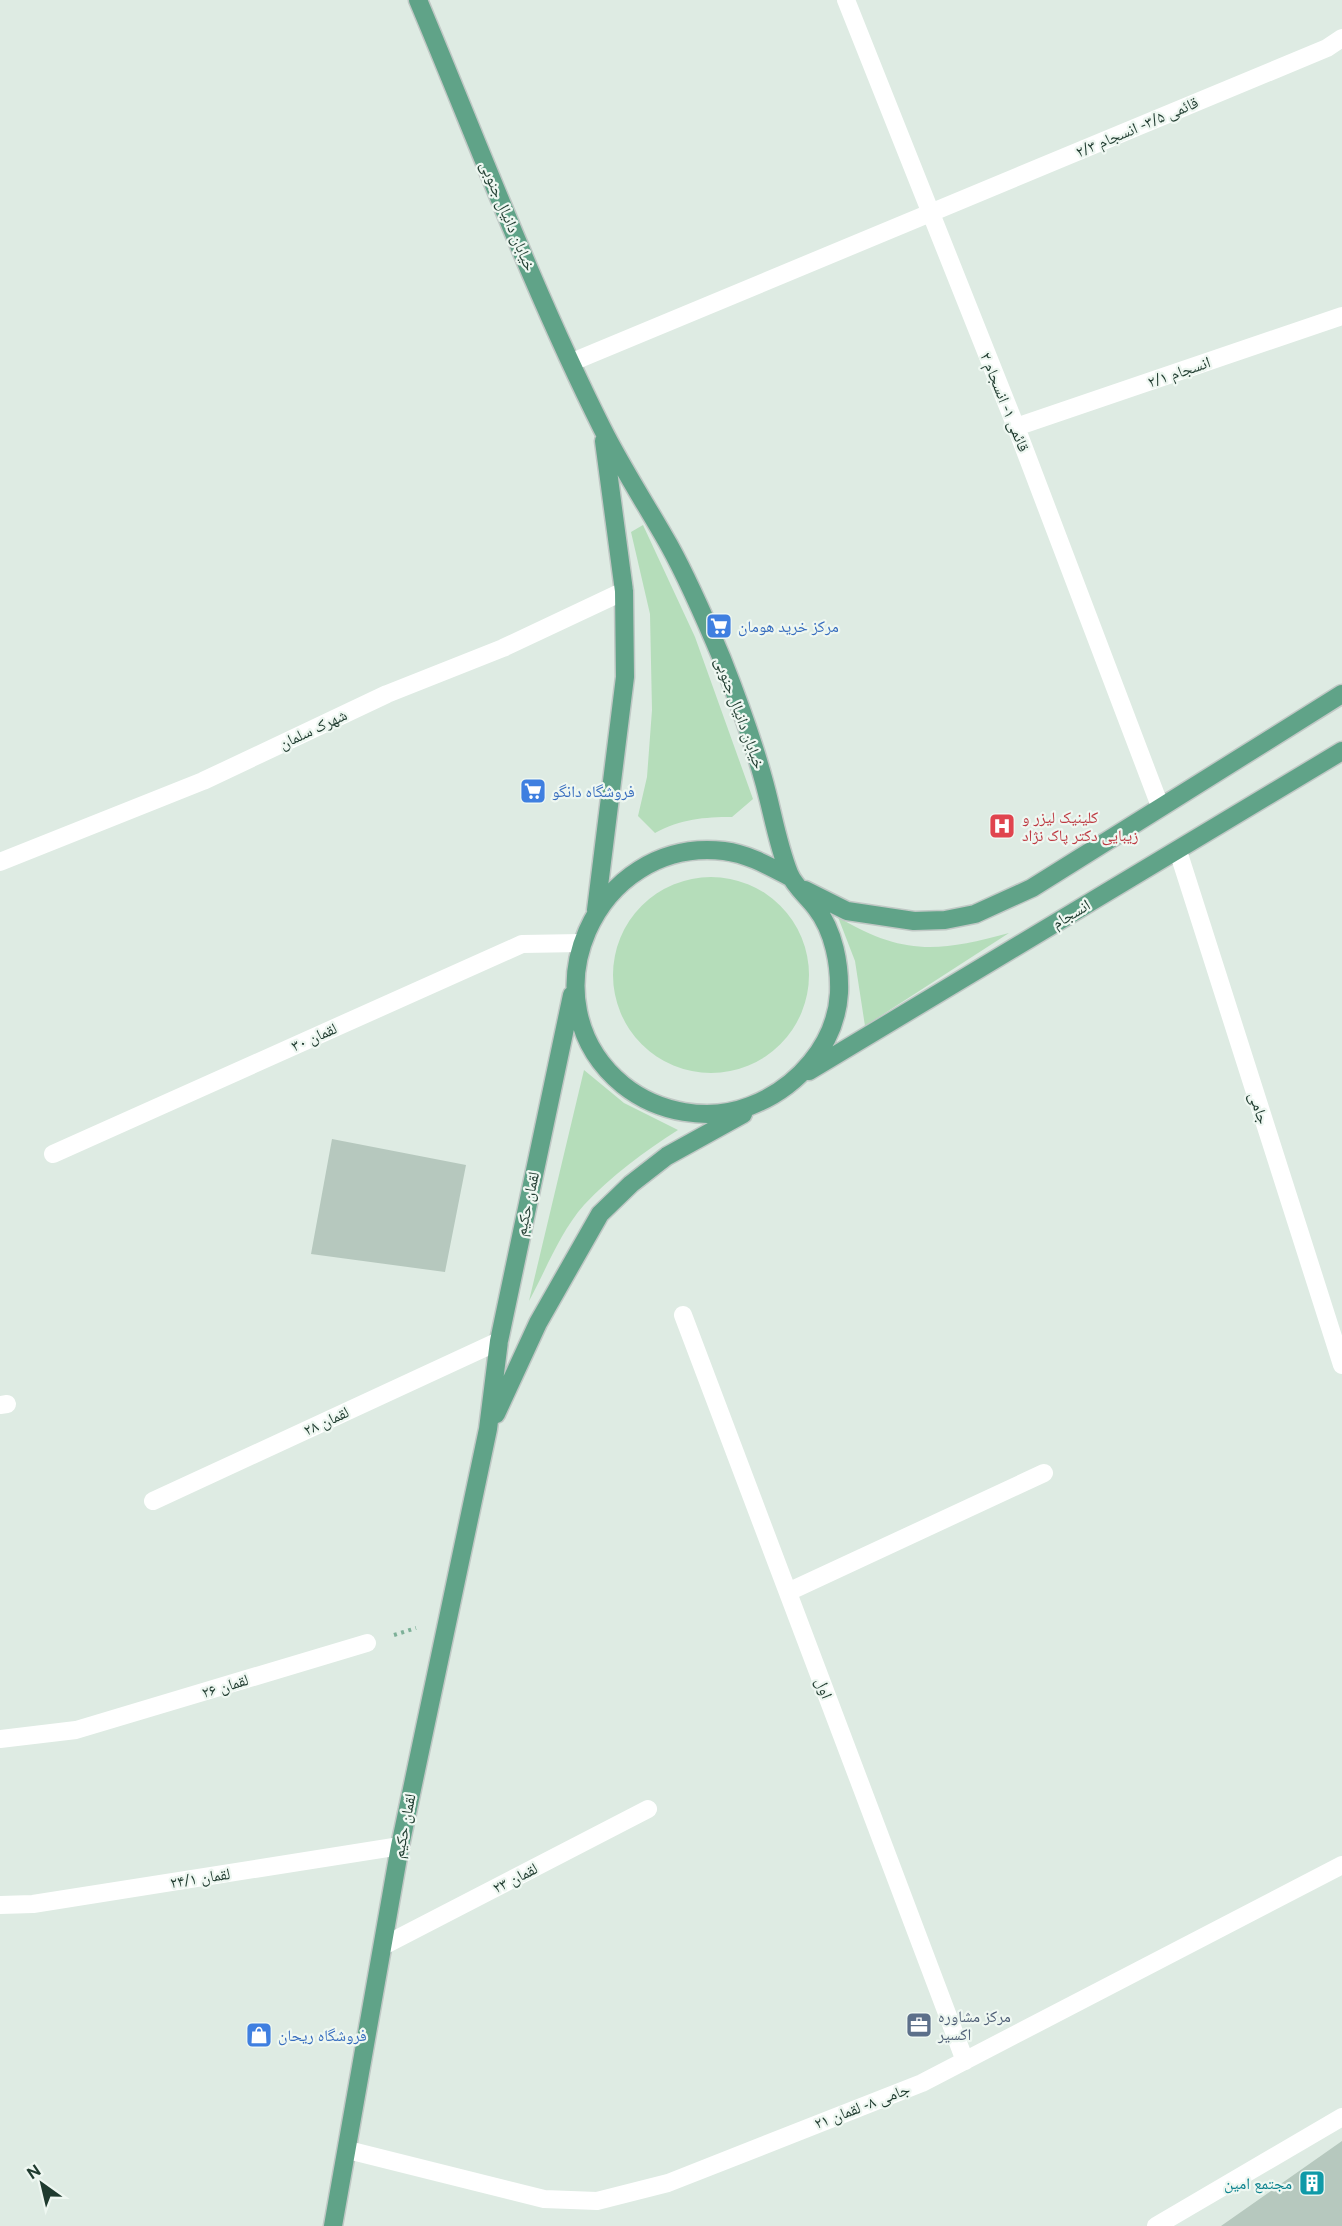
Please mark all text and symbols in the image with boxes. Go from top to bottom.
street label: قائمی ۳/۵ - انسجام ۲/۳ [1073,93,1202,162]
street label: خیابان دانیال جنوبی [475,158,540,274]
street label: قائمی ۱ - انسجام ۲ [975,349,1034,455]
street label: انسجام ۲/۱ [1145,352,1213,393]
supermarket icon: مرکز خرید هومان [704,611,734,641]
place label: مرکز خرید هومان [738,617,839,637]
street label: خیابان دانیال جنوبی [710,655,769,772]
street label: شهرک سلمان [276,705,351,754]
supermarket icon: فروشگاه دانگو [518,776,548,806]
place label: فروشگاه دانگو [552,782,635,801]
place label: کلینیک لیزر و زیبایی دکتر پاک نژاد [1022,808,1138,846]
hospital icon: کلینیک لیزر و زیبایی دکتر پاک نژاد [987,811,1017,841]
street label: انسجام [1048,895,1094,934]
street label: لقمان ۳۰ [288,1019,340,1056]
street label: جامی [1244,1090,1273,1127]
street label: لقمان حکیم [511,1170,544,1238]
street label: لقمان ۲۸ [300,1402,352,1441]
street label: لقمان ۲۶ [199,1670,251,1703]
street label: اول [810,1675,837,1701]
street label: لقمان حکیم [388,1792,421,1860]
street label: لقمان ۲۳ [489,1859,541,1898]
street label: لقمان ۲۴/۱ [169,1864,232,1893]
place label: مرکز مشاوره اکسیر [937,2007,1011,2044]
office icon: مرکز مشاوره اکسیر [904,2010,934,2040]
shop icon: فروشگاه ریحان [244,2020,274,2050]
place label: فروشگاه ریحان [278,2026,367,2046]
street label: جامی ۸ - لقمان ۲۱ [812,2079,913,2134]
north arrow [12,2154,72,2214]
text: N [23,2161,44,2183]
building icon: مجتمع امین [1297,2168,1327,2198]
place label: مجتمع امین [1224,2174,1292,2194]

